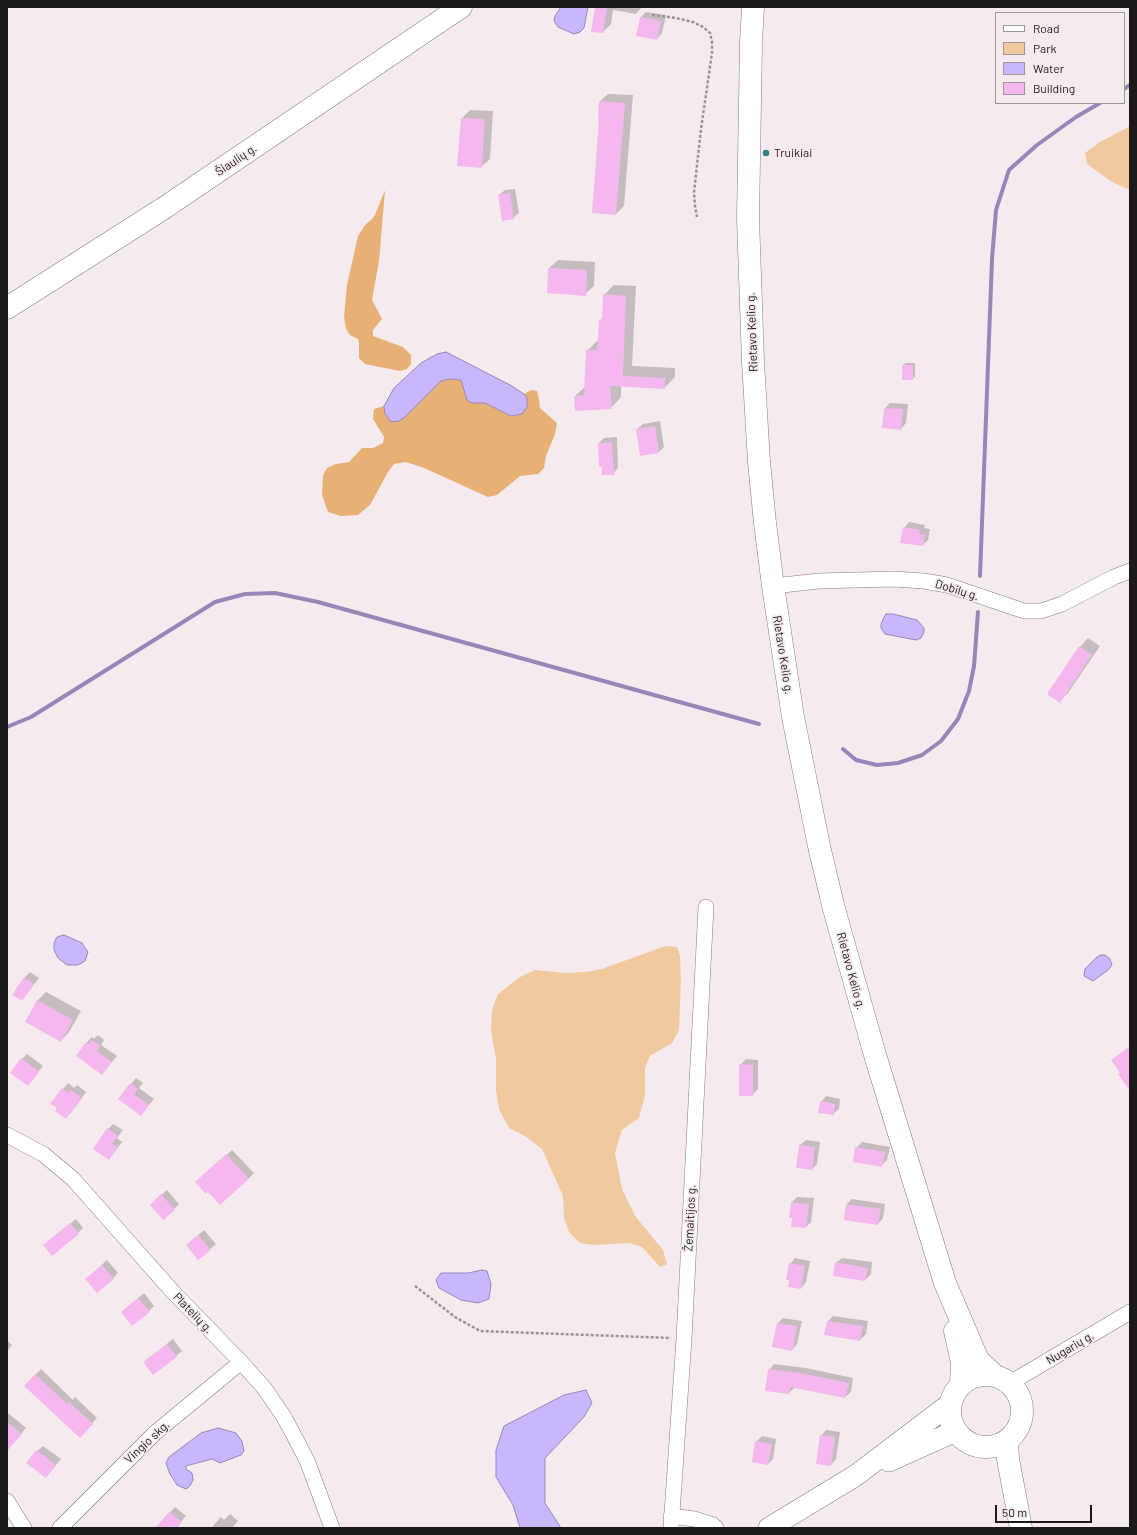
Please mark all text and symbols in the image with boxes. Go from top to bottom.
legend [995,12,1125,104]
text: Road [1033,21,1060,35]
text: Park [1033,41,1057,55]
text: Water [1033,61,1064,75]
text: Building [1033,81,1075,95]
street label: Šiaulių g. [212,141,260,179]
place label: Truikiai [774,146,812,160]
marker: Truikiai [761,148,771,158]
street label: Rietavo Kelio g. [743,292,761,372]
street label: Dobilų g. [933,577,981,603]
street label: Rietavo Kelio g. [770,615,796,695]
street label: Rietavo Kelio g. [834,931,868,1011]
street label: Žemaitijos g. [681,1184,699,1252]
street label: Platelių g. [170,1290,216,1336]
street label: Nugarių g. [1044,1328,1096,1368]
street label: Vingio skg. [121,1418,173,1466]
scale bar [997,1497,1094,1523]
text: 50 m [1002,1505,1027,1519]

